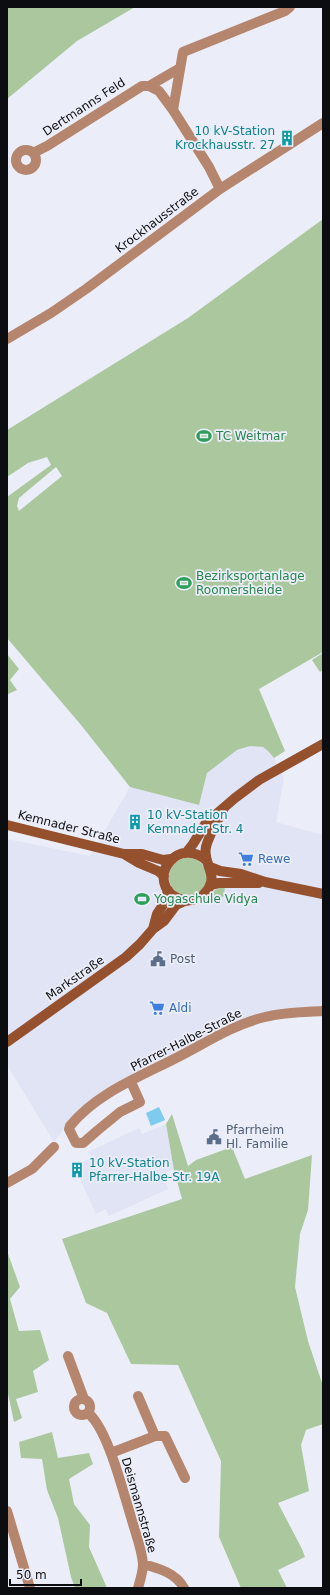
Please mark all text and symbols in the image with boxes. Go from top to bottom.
street label: Dertmanns Feld [40,75,128,139]
place label: 10 kV-Station Krockhausstr. 27 [175,124,275,152]
building icon: 10 kV-Station Krockhausstr. 27 [278,129,296,147]
street label: Krockhausstraße [113,184,201,256]
sports icon: TC Weitmar [195,427,213,445]
place label: TC Weitmar [215,429,285,443]
place label: Bezirksportanlage Roomersheide [196,569,305,597]
sports icon: Bezirksportanlage Roomersheide [175,574,193,592]
street label: Kemnader Straße [17,808,121,846]
place label: 10 kV-Station Kemnader Str. 4 [147,808,243,836]
building icon: 10 kV-Station Kemnader Str. 4 [126,813,144,831]
supermarket icon: Rewe [237,850,255,868]
place label: Rewe [258,852,290,866]
sports icon: Yogaschule Vidya [133,890,151,908]
place label: Yogaschule Vidya [153,892,258,906]
public building icon: Post [149,950,167,968]
place label: Post [170,952,195,966]
street label: Markstraße [43,953,107,1003]
supermarket icon: Aldi [148,999,166,1017]
place label: Aldi [169,1001,192,1015]
street label: Pfarrer-Halbe-Straße [128,1006,244,1074]
place label: Pfarrheim Hl. Familie [226,1123,288,1151]
public building icon: Pfarrheim Hl. Familie [205,1128,223,1146]
place label: 10 kV-Station Pfarrer-Halbe-Str. 19A [89,1156,220,1184]
building icon: 10 kV-Station Pfarrer-Halbe-Str. 19A [68,1161,86,1179]
street label: Deismannstraße [119,1456,159,1554]
scale bar [10,1561,81,1587]
text: 50 m [16,1568,47,1582]

